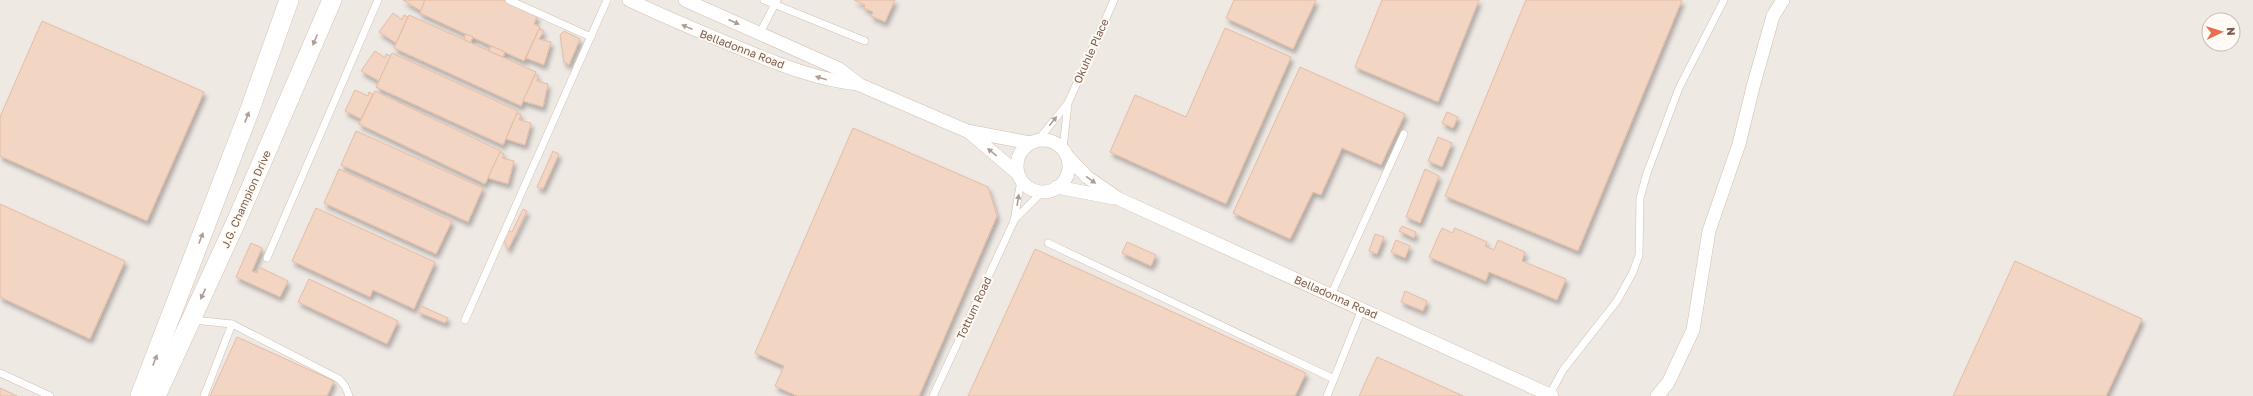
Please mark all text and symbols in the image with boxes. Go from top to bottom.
north arrow [2201,12,2241,52]
street label: Okuhle Place [1070,16,1111,85]
one-way arrow [728,19,740,25]
one-way arrow [680,23,692,29]
street label: Belladonna Road [698,26,786,71]
text: N [2225,27,2238,36]
one-way arrow [312,34,318,45]
one-way arrow [815,74,827,80]
one-way arrow [245,110,251,122]
one-way arrow [1049,116,1058,127]
street label: J.G. Champion Drive [218,148,273,250]
one-way arrow [986,148,997,157]
one-way arrow [1086,176,1097,184]
one-way arrow [1015,194,1021,206]
one-way arrow [198,232,204,244]
street label: Belladonna Road [1293,272,1380,321]
street label: Tottum Road [953,275,994,341]
one-way arrow [200,288,206,299]
one-way arrow [152,353,158,365]

